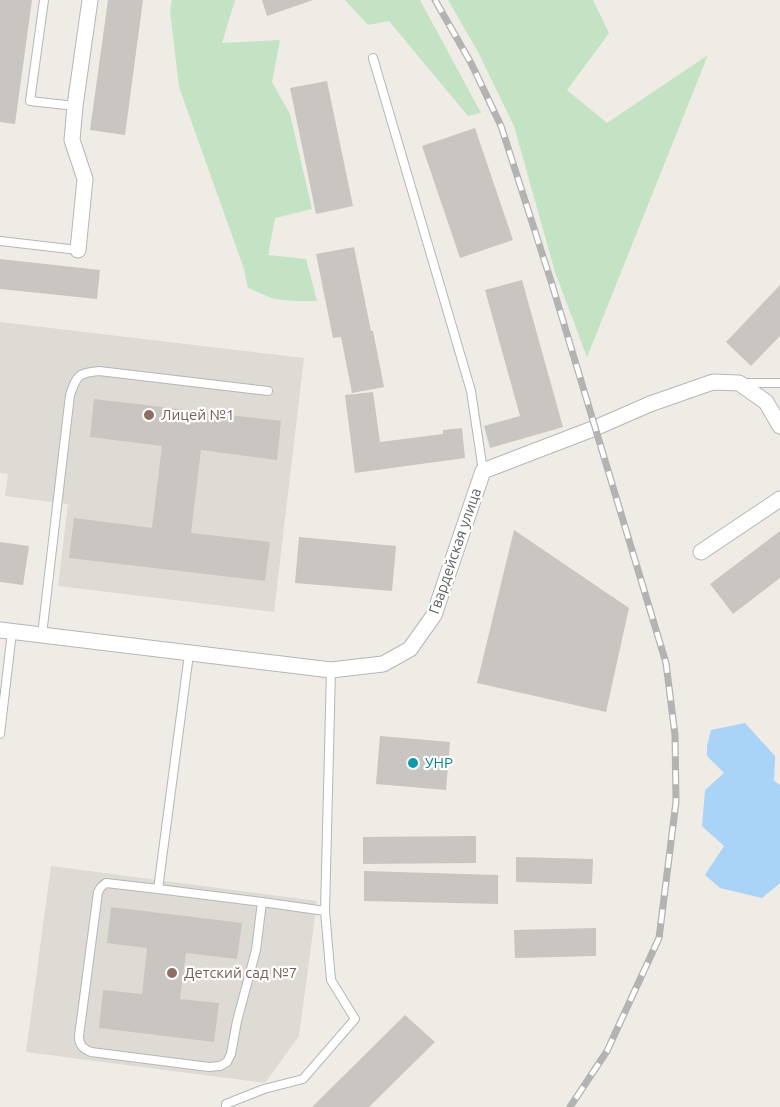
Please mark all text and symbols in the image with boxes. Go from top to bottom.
place label: Лицей №1 [161,406,235,424]
marker: Лицей №1 [142,408,156,422]
street label: Гвардейская улица [425,486,485,616]
place label: УНР [425,754,453,772]
marker: УНР [406,756,420,770]
place label: Детский сад №7 [184,964,297,982]
marker: Детский сад №7 [165,966,179,980]

